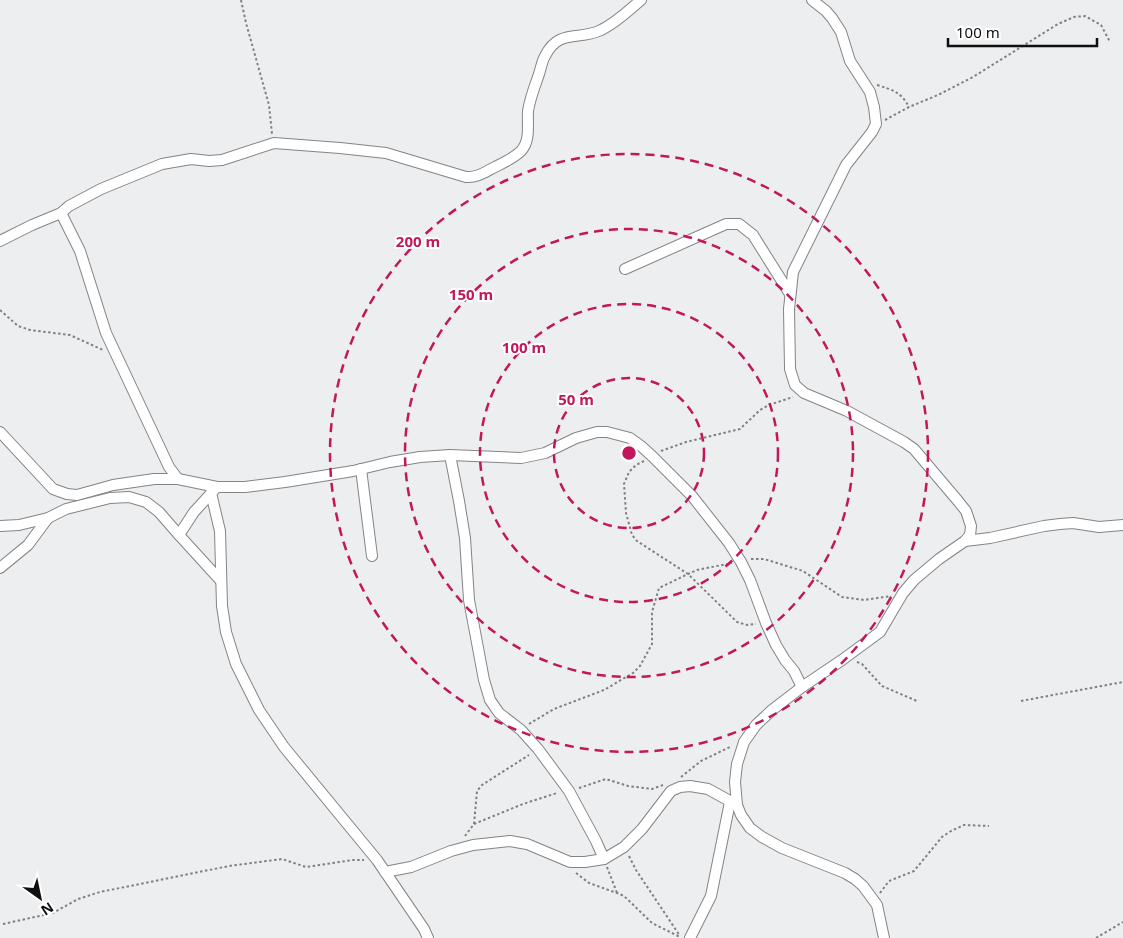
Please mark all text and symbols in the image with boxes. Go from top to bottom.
scale bar [948,15,1097,47]
text: 100 m [956,22,1000,42]
text: 200 m [396,231,440,251]
text: 150 m [449,284,493,304]
text: 100 m [502,337,546,357]
text: 50 m [558,389,594,409]
centre of rings [620,444,638,462]
north arrow [15,873,65,923]
text: N [37,898,57,920]

